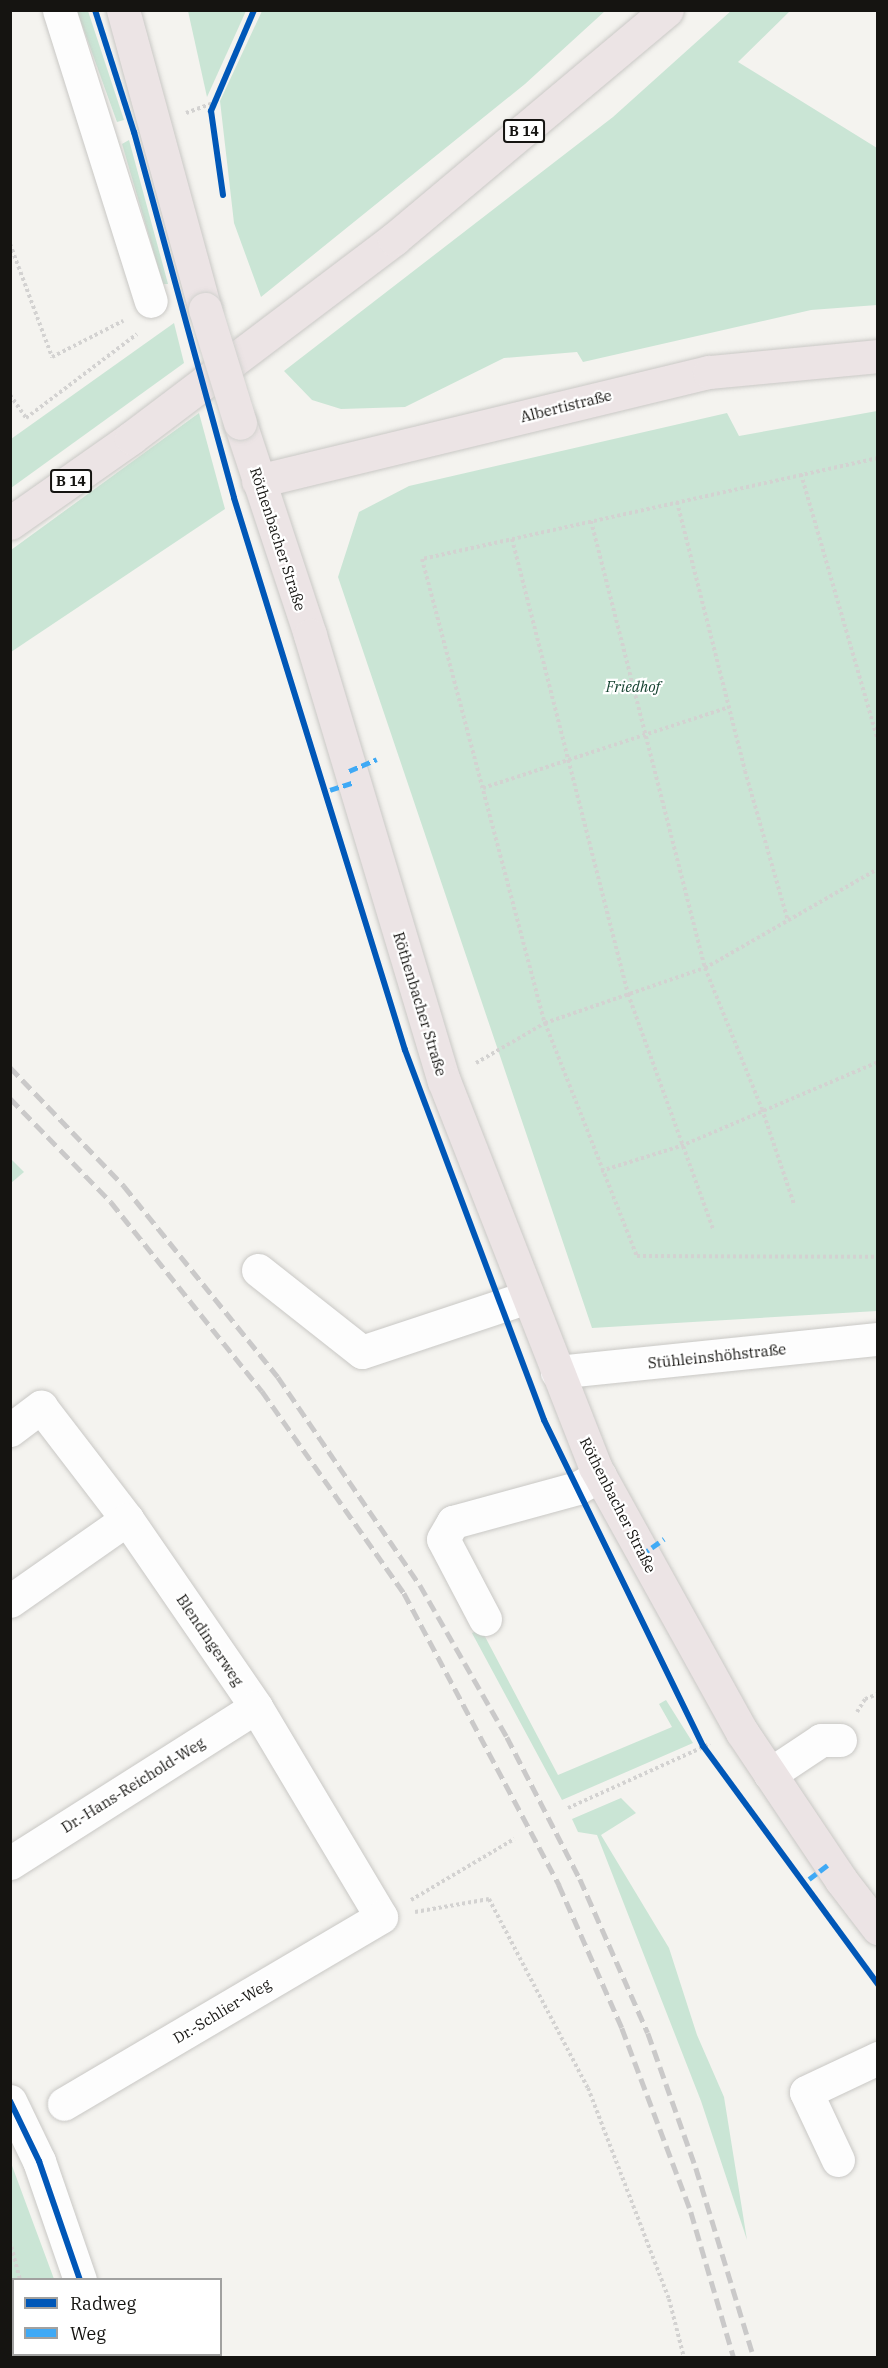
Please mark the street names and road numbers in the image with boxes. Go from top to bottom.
road number: B 14 [503,120,545,142]
street label: Albertistraße [518,386,614,426]
street label: Röthenbacher Straße [246,465,310,613]
road number: B 14 [50,470,92,492]
street label: Röthenbacher Straße [389,930,451,1078]
street label: Stühleinshöhstraße [647,1340,787,1372]
street label: Röthenbacher Straße [576,1434,660,1576]
street label: Blendingerweg [173,1591,247,1689]
street label: Dr.-Hans-Reichold-Weg [58,1733,208,1837]
street label: Dr.-Schlier-Weg [170,1975,274,2047]

